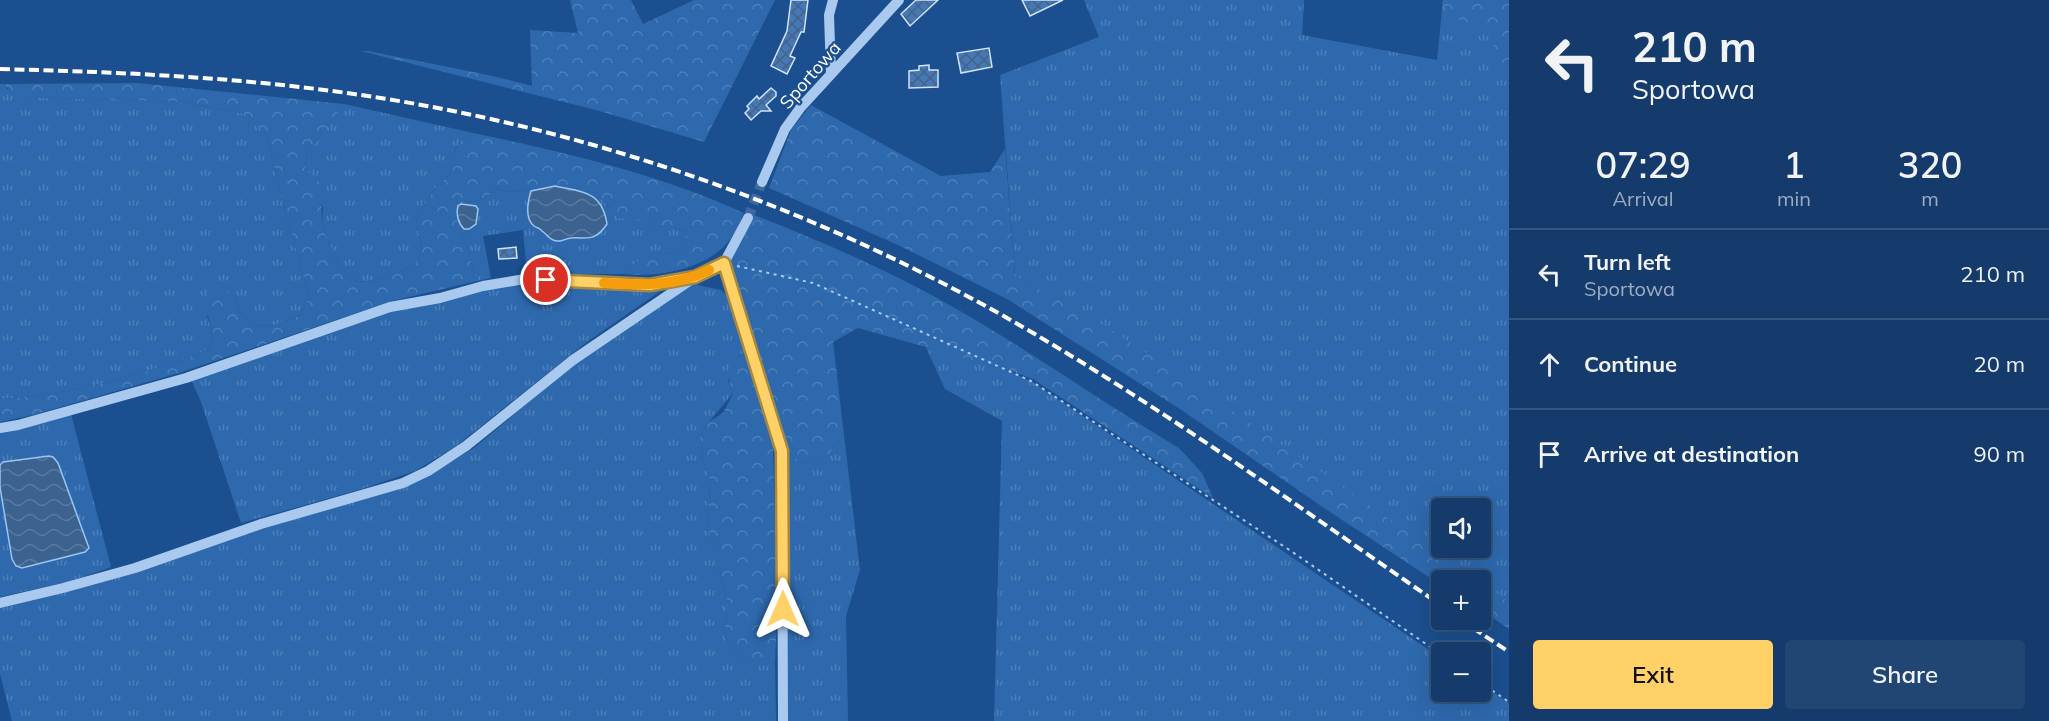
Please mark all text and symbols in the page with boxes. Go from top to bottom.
text: 210 m [1632,20,1757,73]
icon: left [1533,24,1611,102]
street label: Sportowa [774,37,846,113]
text: Sportowa [1632,72,1755,106]
text: 07:29 [1596,142,1690,187]
text: 1 [1783,142,1805,187]
text: 320 [1898,142,1962,187]
text: Arrival [1612,186,1674,211]
text: min [1777,186,1811,211]
text: m [1921,186,1939,211]
text: Turn left [1584,248,1671,276]
pin [520,254,571,305]
icon: left [1533,258,1566,291]
text: 210 m [1960,260,2025,288]
icon: arrive [529,263,562,296]
text: Sportowa [1584,276,1675,301]
icon: ahead [1533,348,1566,381]
text: Continue [1584,350,1677,378]
text: 20 m [1974,350,2025,378]
icon: arrive [1533,438,1566,471]
text: Arrive at destination [1584,440,1799,468]
text: 90 m [1974,440,2025,468]
map controls [1431,498,1491,702]
button: sound [1431,498,1491,558]
button: + [1431,570,1491,630]
position arrow [751,577,815,641]
button: Exit [1533,640,1773,709]
button: Share [1785,640,2025,709]
button: − [1431,642,1491,702]

